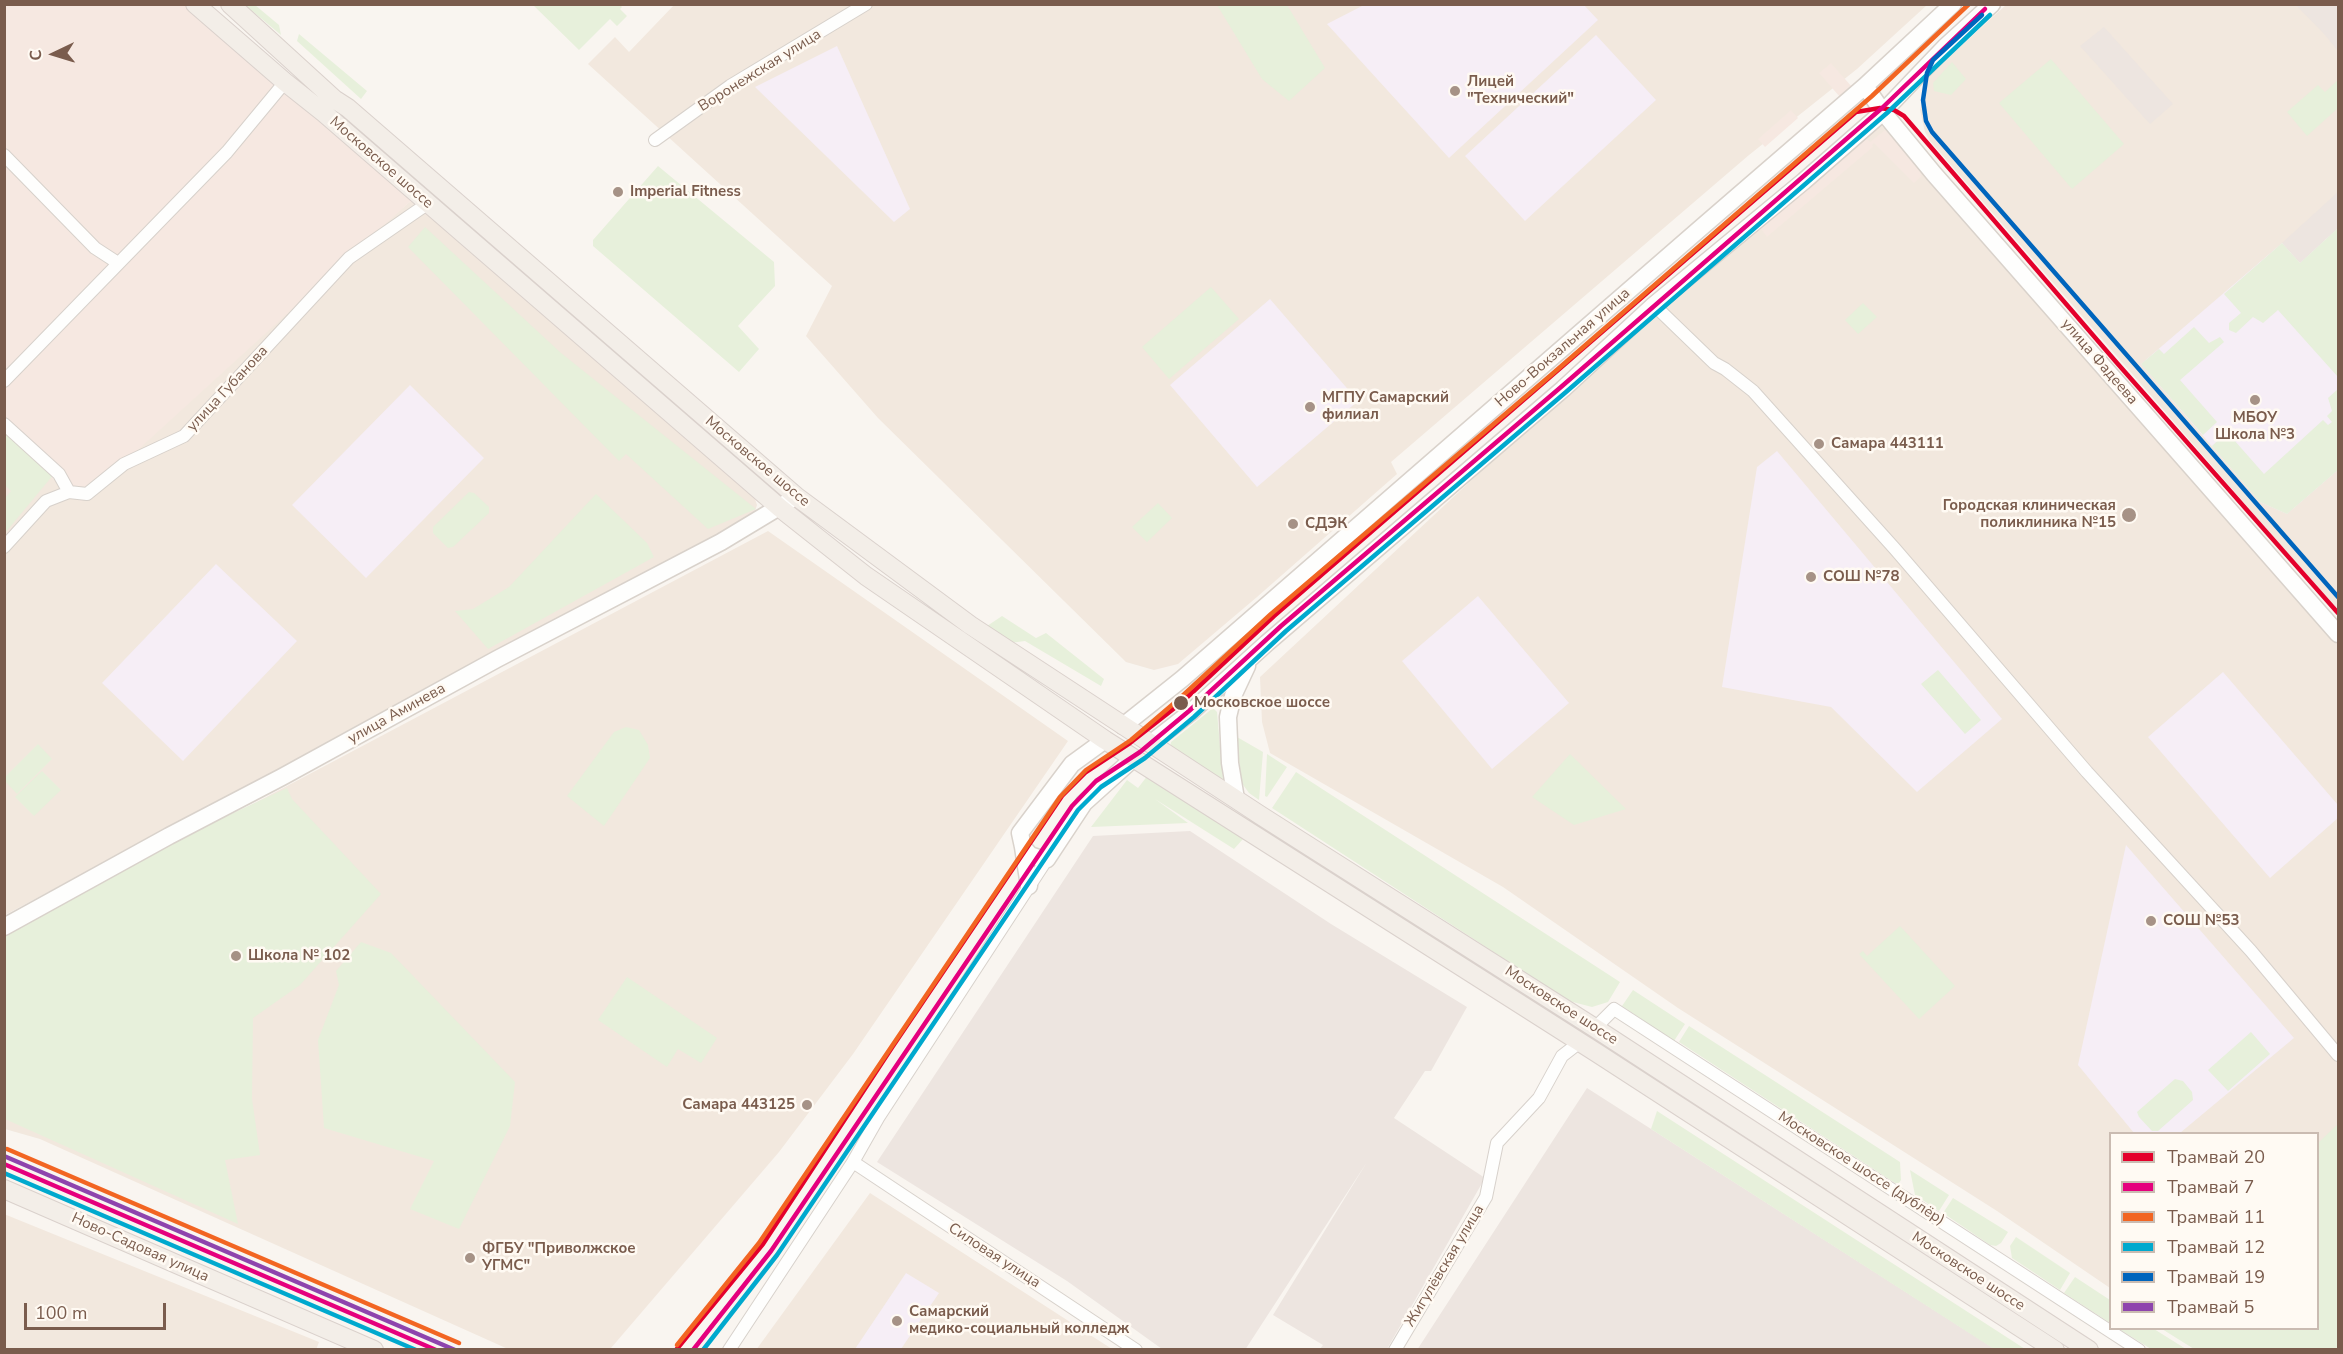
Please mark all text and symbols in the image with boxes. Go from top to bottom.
north arrow [24,24,84,84]
street label: Воронежская улица [695,26,825,116]
text: С [25,49,47,61]
place label: Лицей "Технический" [1467,73,1574,108]
marker: Лицей "Технический" [1448,84,1462,98]
street label: Московское шоссе [326,113,436,213]
place label: Imperial Fitness [630,183,741,201]
marker: Imperial Fitness [611,185,625,199]
street label: Ново-Вокзальная улица [1492,285,1634,411]
street label: улица Фадеева [2057,315,2141,409]
street label: улица Губанова [184,342,272,436]
place label: МГПУ Самарский филиал [1322,389,1449,424]
marker: МБОУ Школа №3 [2248,393,2262,407]
marker: МГПУ Самарский филиал [1303,400,1317,414]
place label: МБОУ Школа №3 [2215,409,2295,444]
street label: Московское шоссе [701,413,813,511]
place label: Самара 443111 [1831,435,1944,453]
marker: Самара 443111 [1812,437,1826,451]
place label: Городская клиническая поликлиника №15 [1943,497,2116,532]
marker: Городская клиническая поликлиника №15 [2120,506,2138,524]
place label: СДЭК [1305,515,1347,533]
marker: СДЭК [1286,517,1300,531]
place label: СОШ №78 [1823,568,1899,586]
marker: СОШ №78 [1804,570,1818,584]
street label: улица Аминева [345,680,449,748]
marker: Московское шоссе [1172,694,1190,712]
place label: Московское шоссе [1194,694,1330,712]
place label: СОШ №53 [2163,912,2239,930]
marker: СОШ №53 [2144,914,2158,928]
place label: Школа № 102 [248,947,350,965]
marker: Школа № 102 [229,949,243,963]
street label: Московское шоссе [1501,963,1621,1049]
place label: Самара 443125 [682,1096,795,1114]
marker: Самара 443125 [800,1098,814,1112]
street label: Московское шоссе (дублёр) [1774,1108,1948,1230]
legend [2109,1132,2319,1330]
text: Трамвай 20 [2167,1145,2265,1169]
text: Трамвай 7 [2167,1175,2254,1199]
street label: Жигулёвская улица [1401,1202,1489,1330]
text: Трамвай 11 [2167,1205,2265,1229]
street label: Ново-Садовая улица [68,1210,212,1286]
street label: Силовая улица [945,1220,1043,1292]
street label: Московское шоссе [1908,1229,2028,1315]
text: Трамвай 12 [2167,1235,2265,1259]
place label: ФГБУ "Приволжское УГМС" [482,1240,636,1275]
marker: ФГБУ "Приволжское УГМС" [463,1251,477,1265]
text: Трамвай 19 [2167,1265,2265,1289]
scale bar [27,1291,170,1329]
text: Трамвай 5 [2167,1295,2254,1319]
text: 100 m [35,1301,87,1325]
place label: Самарский медико-социальный колледж [909,1303,1129,1338]
marker: Самарский медико-социальный колледж [890,1314,904,1328]

